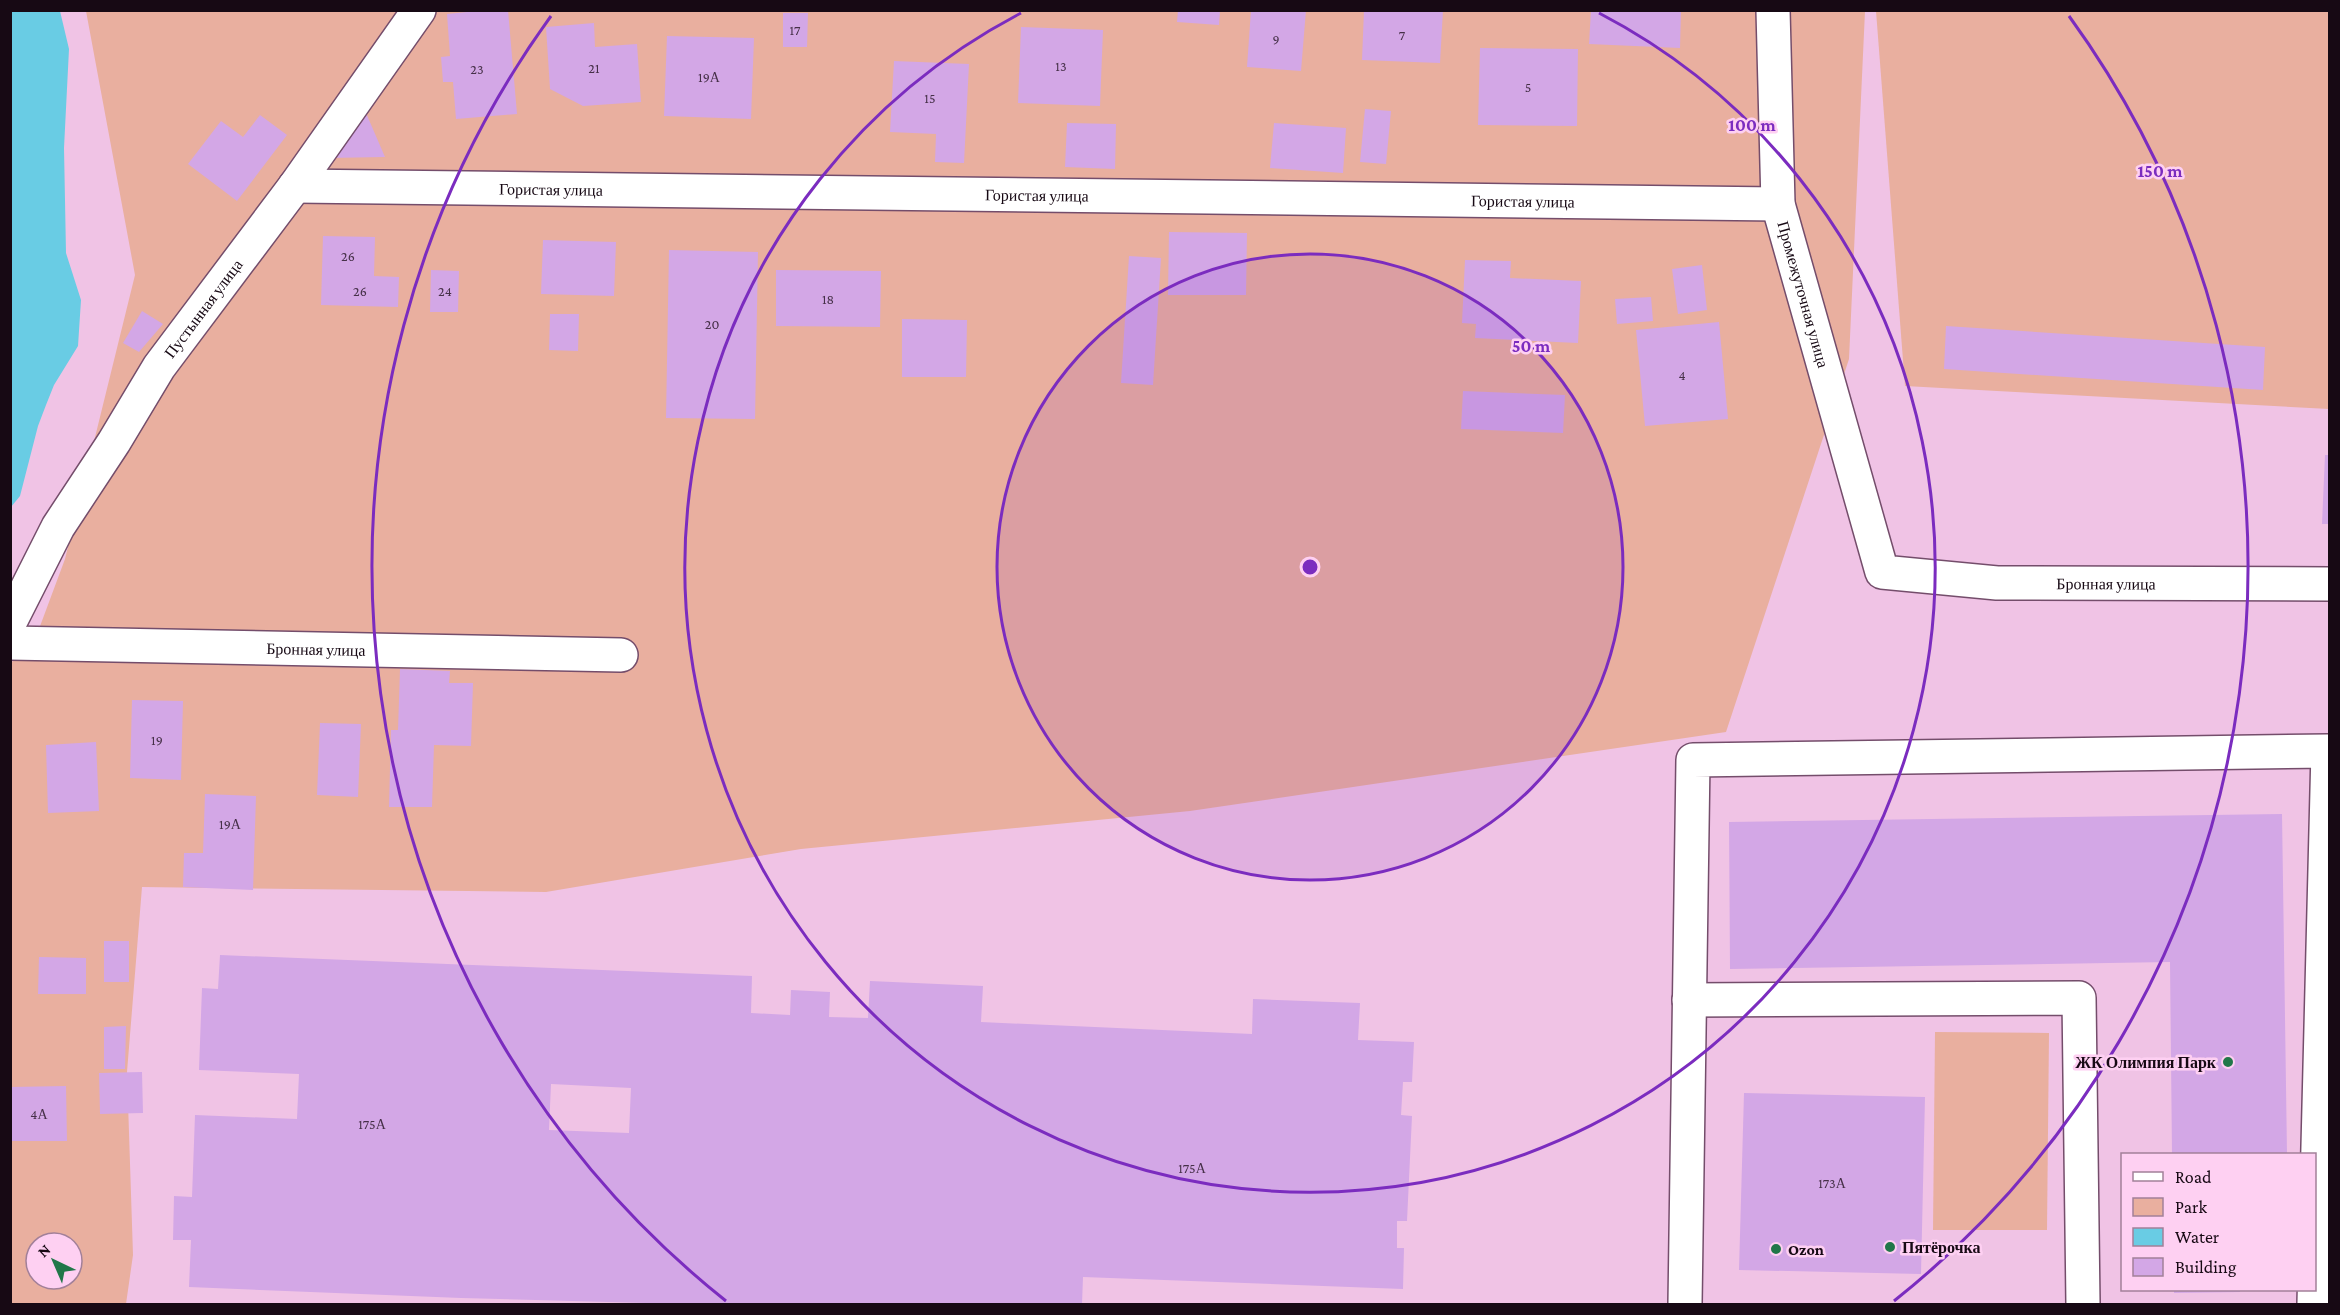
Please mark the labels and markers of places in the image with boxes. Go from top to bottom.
centre of rings [1300,557,1320,577]
place label: ЖК Олимпия Парк [2075,1054,2217,1072]
marker: ЖК Олимпия Парк [2221,1055,2235,1069]
place label: Пятёрочка [1902,1239,1981,1257]
marker: Пятёрочка [1883,1240,1897,1254]
place label: Ozon [1788,1241,1824,1258]
marker: Ozon [1769,1242,1783,1256]

